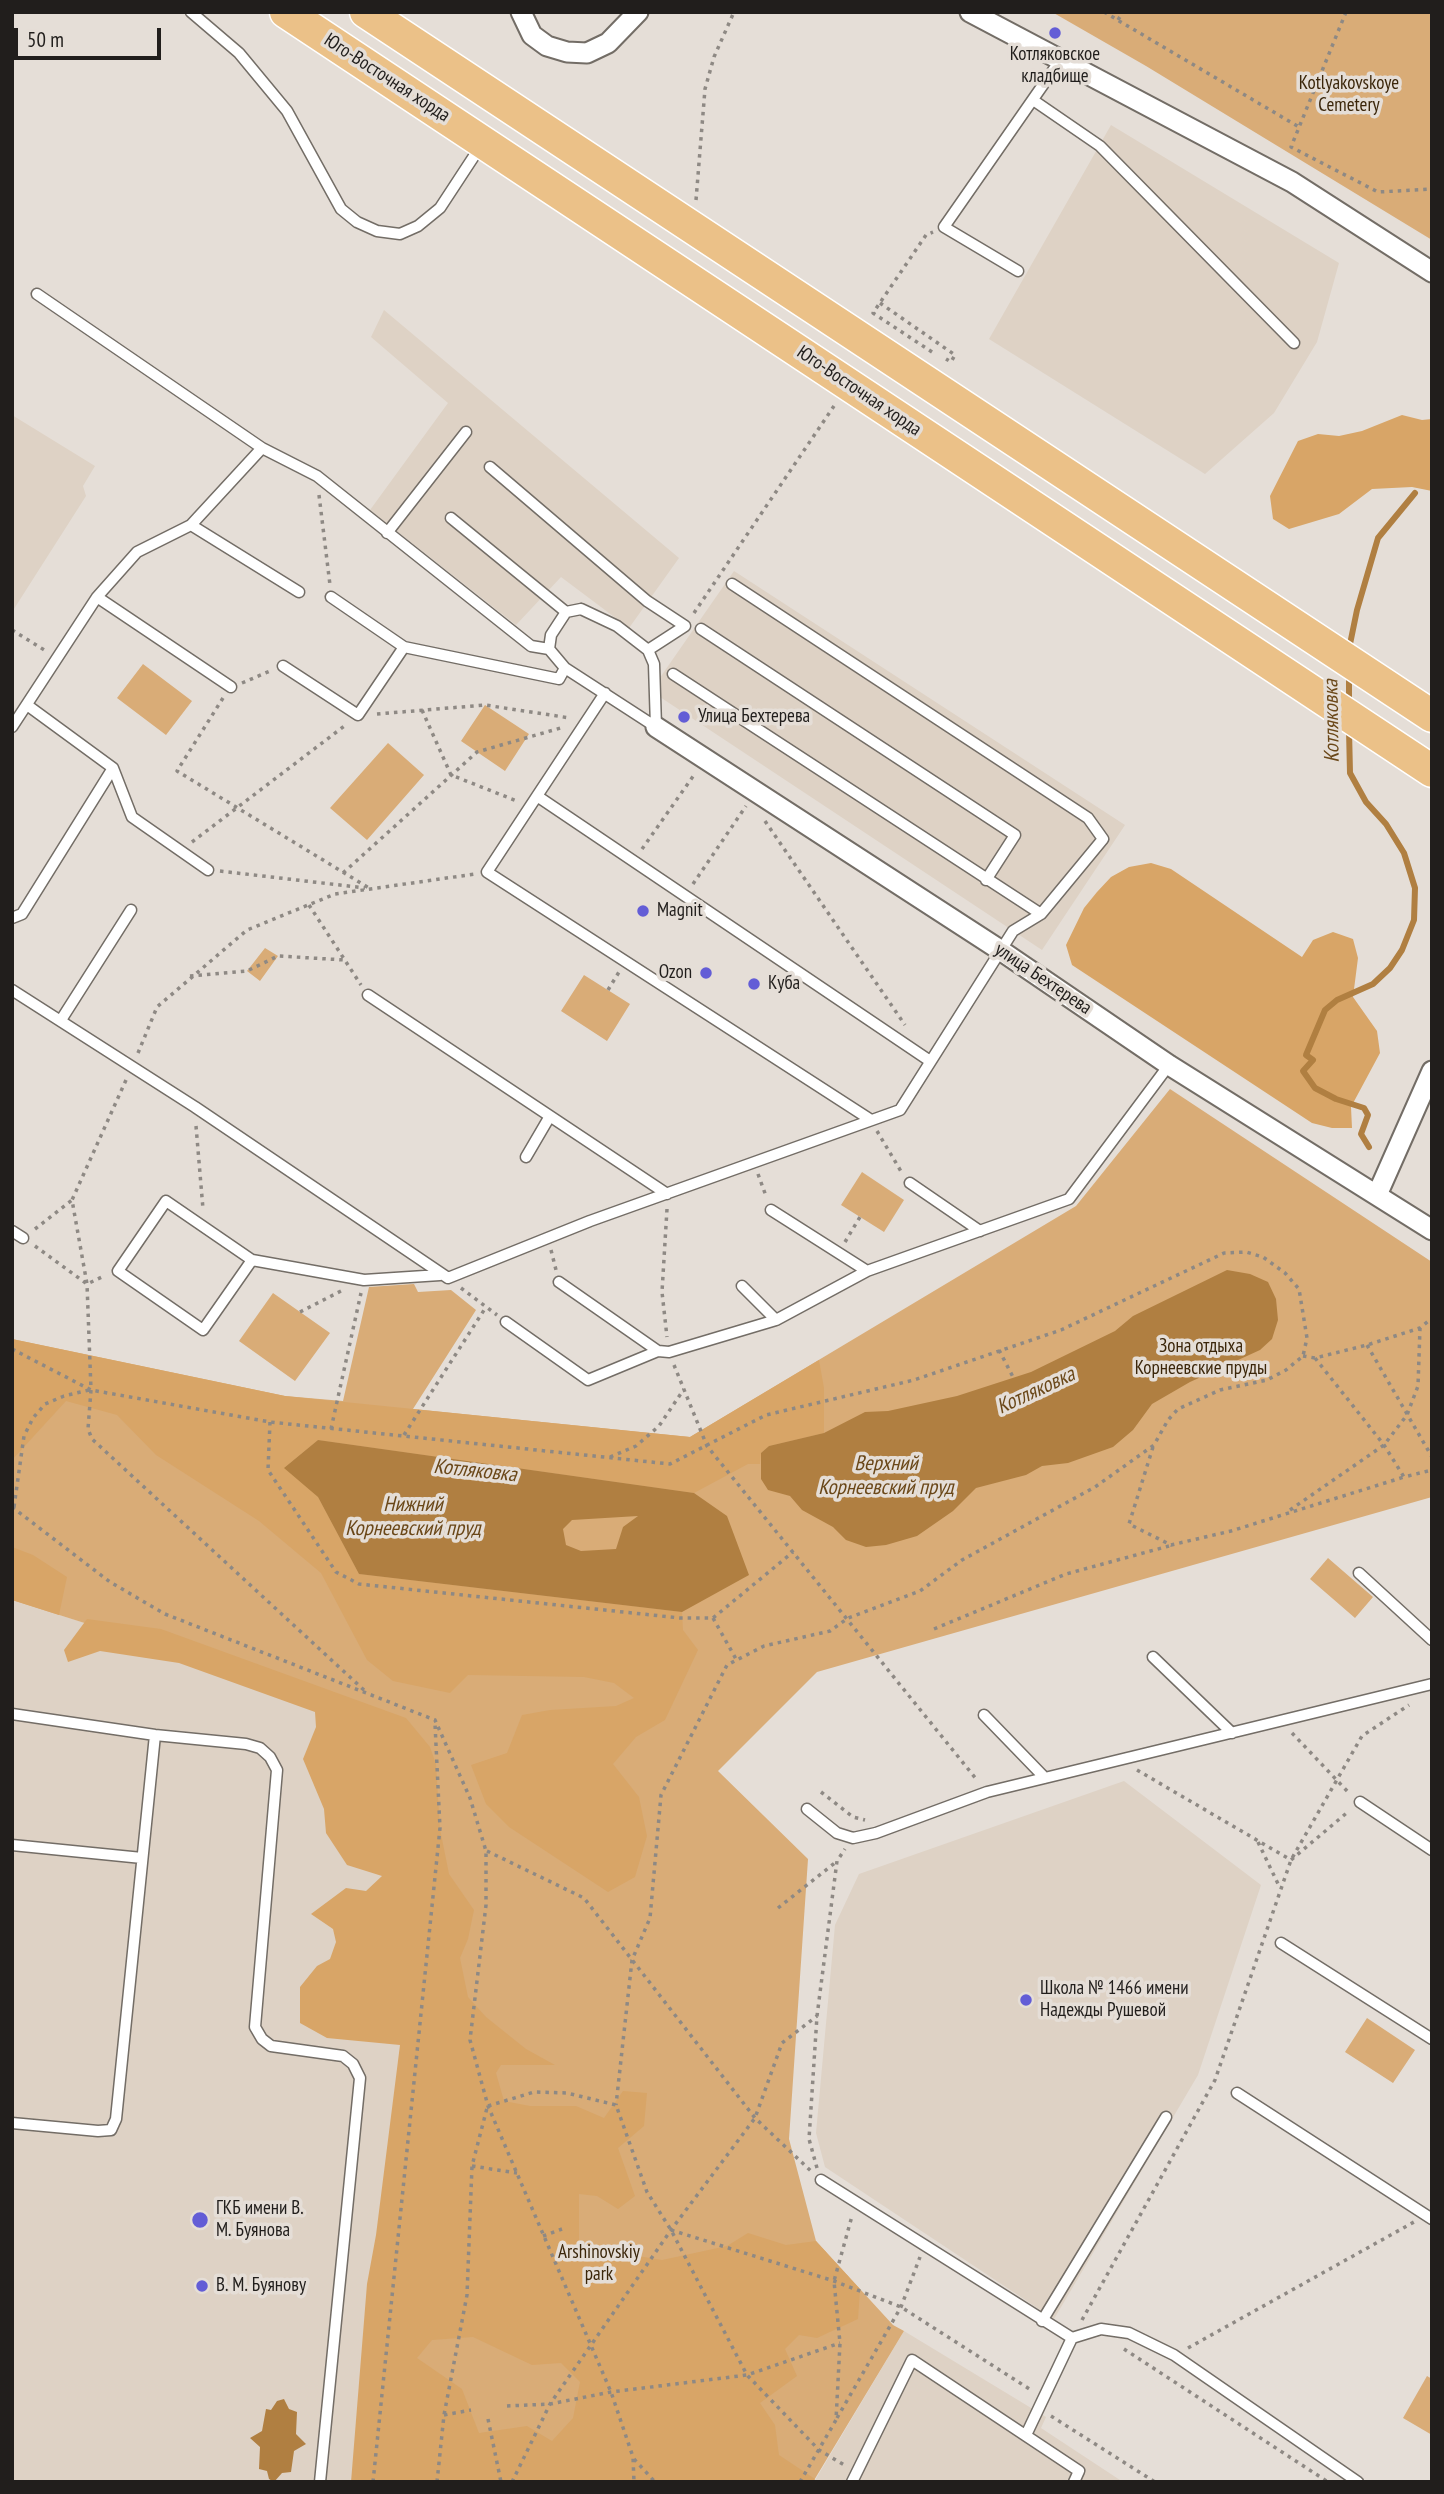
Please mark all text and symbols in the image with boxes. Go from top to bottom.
scale bar [18,14,164,58]
marker: Котляковское кладбище [1047,25,1063,41]
text: 50 m [27,26,64,53]
street label: Юго-Восточная хорда [320,29,454,127]
place label: Котляковское кладбище [1010,44,1100,88]
park label: Kotlyakovskoye Cemetery [1299,73,1399,117]
street label: Юго-Восточная хорда [792,341,926,441]
water label: Котляковка [1319,679,1345,763]
place label: Улица Бехтерева [698,706,810,728]
marker: Улица Бехтерева [676,709,692,725]
place label: Magnit [657,900,703,922]
marker: Magnit [635,903,651,919]
street label: улица Бехтерева [990,938,1096,1020]
place label: Ozon [659,962,692,984]
marker: Ozon [698,965,714,981]
place label: Куба [768,973,800,995]
marker: Куба [746,976,762,992]
park label: Зона отдыха Корнеевские пруды [1135,1336,1267,1380]
water label: Котляковка [993,1362,1079,1420]
water label: Верхний Корнеевский пруд [818,1451,954,1501]
water label: Котляковка [432,1454,518,1488]
water label: Нижний Корнеевский пруд [345,1492,481,1542]
place label: Школа № 1466 имени Надежды Рушевой [1040,1978,1189,2022]
marker: Школа № 1466 имени Надежды Рушевой [1018,1992,1034,2008]
place label: ГКБ имени В. М. Буянова [216,2198,304,2242]
marker: ГКБ имени В. М. Буянова [190,2210,210,2230]
park label: Arshinovskiy park [558,2242,640,2286]
place label: В. М. Буянову [216,2275,306,2297]
marker: В. М. Буянову [194,2278,210,2294]

